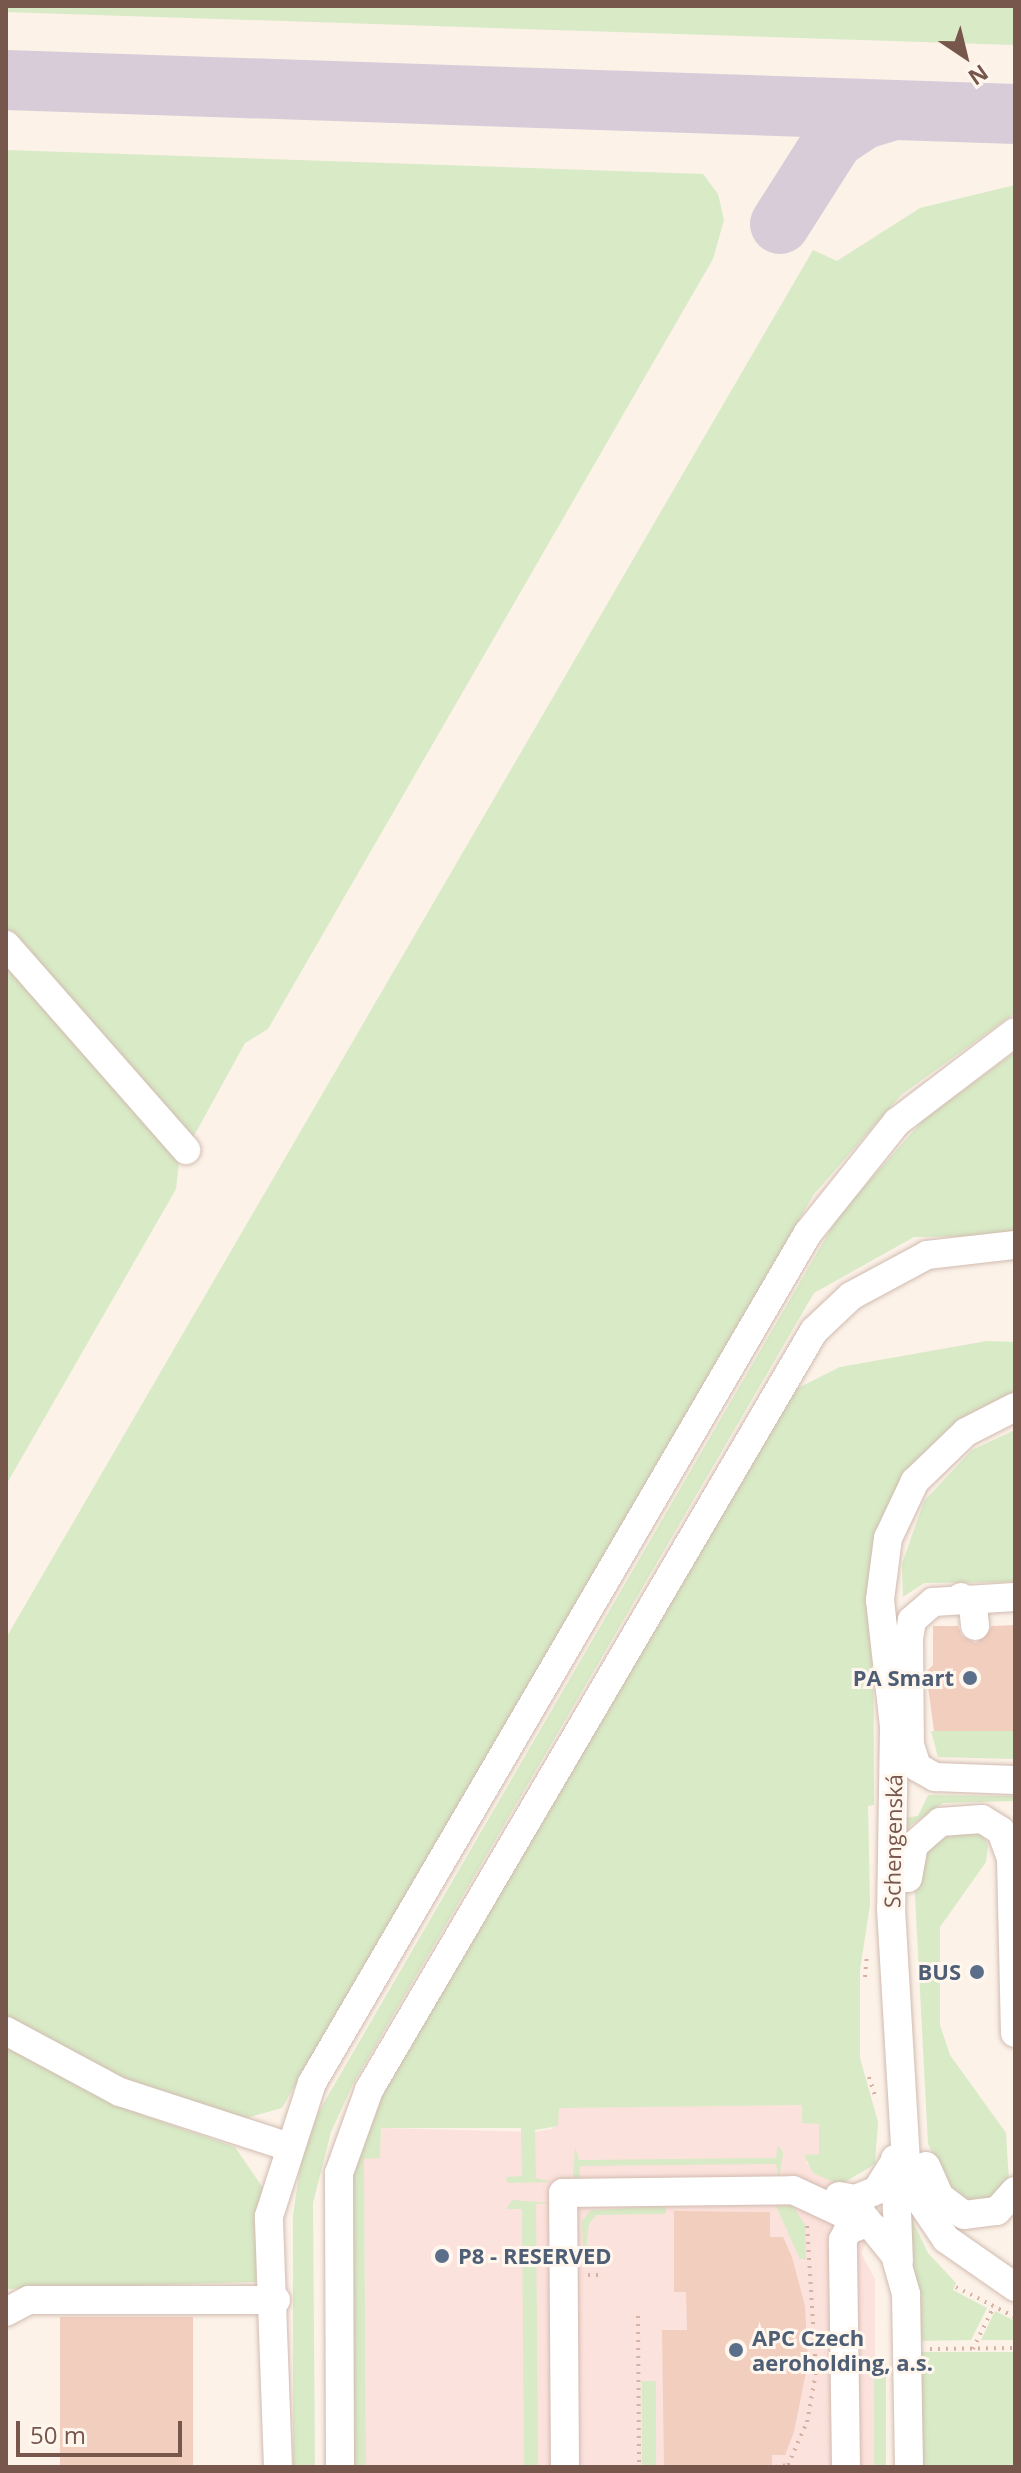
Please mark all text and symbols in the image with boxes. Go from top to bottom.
north arrow [925,16,1005,96]
text: N [963,58,995,93]
place label: PA Smart [853,1665,954,1691]
marker: PA Smart [961,1669,979,1687]
street label: Schengenská [879,1774,907,1908]
place label: BUS [917,1959,961,1985]
marker: BUS [968,1963,986,1981]
place label: P8 - RESERVED [458,2243,612,2269]
marker: P8 - RESERVED [433,2247,451,2265]
place label: APC Czech aeroholding, a.s. [752,2324,933,2376]
marker: APC Czech aeroholding, a.s. [727,2341,745,2359]
scale bar [20,2405,186,2455]
text: 50 m [30,2418,86,2451]

